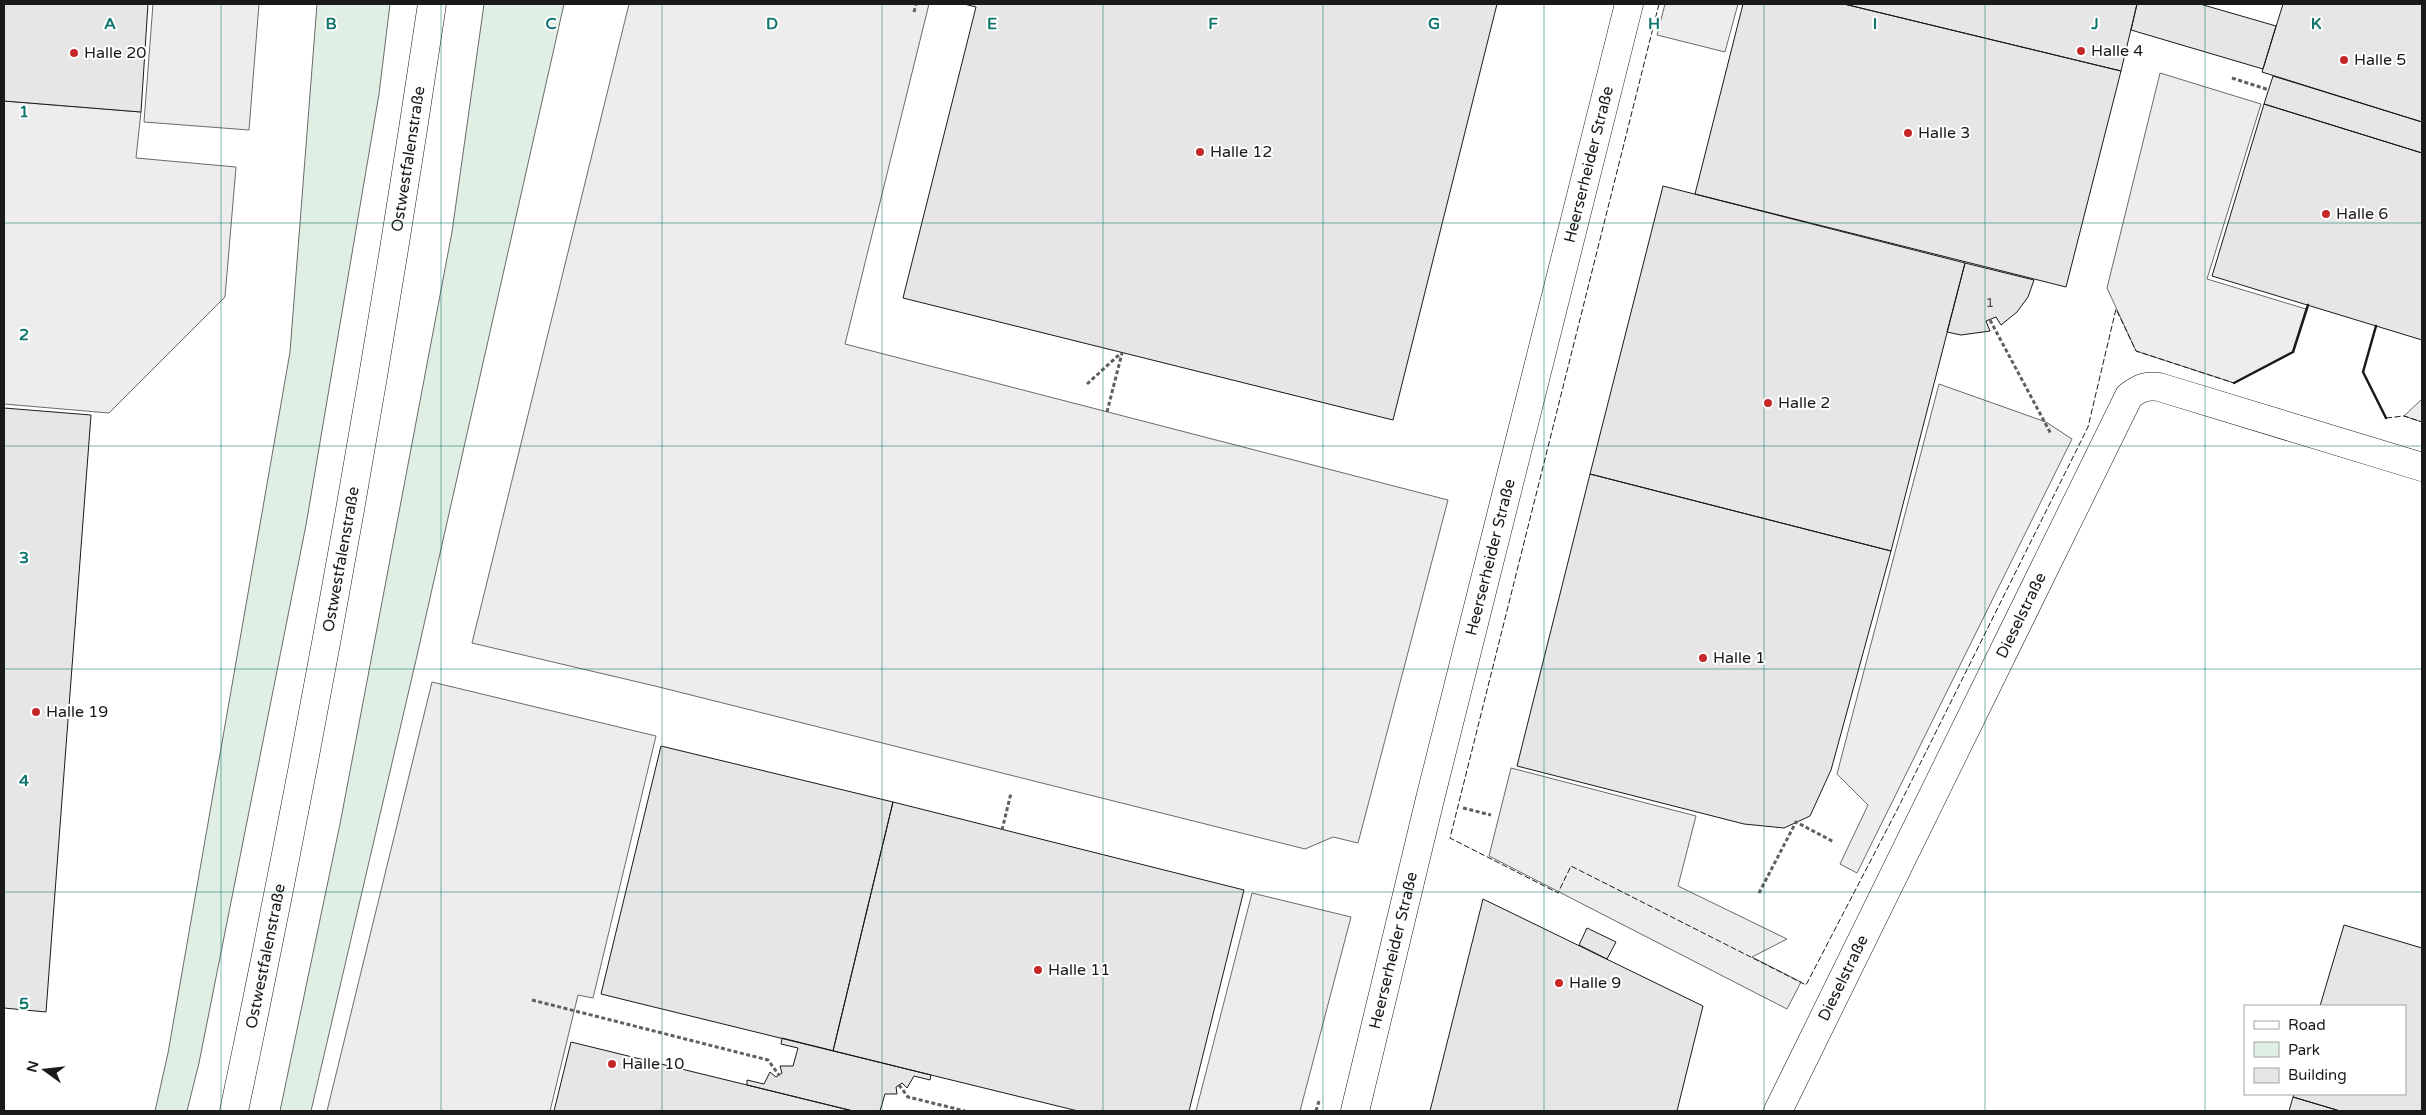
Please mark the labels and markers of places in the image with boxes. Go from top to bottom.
place label: Halle 4 [2091,41,2143,61]
place label: Halle 20 [84,43,146,63]
marker: Halle 4 [2075,45,2087,57]
marker: Halle 20 [68,47,80,59]
place label: Halle 5 [2354,50,2406,70]
marker: Halle 5 [2338,54,2350,66]
place label: Halle 3 [1918,123,1970,143]
marker: Halle 3 [1902,127,1914,139]
place label: Halle 12 [1210,142,1272,162]
marker: Halle 12 [1194,146,1206,158]
place label: Halle 6 [2336,204,2388,224]
marker: Halle 6 [2320,208,2332,220]
place label: Halle 2 [1778,393,1830,413]
marker: Halle 2 [1762,397,1774,409]
place label: Halle 1 [1713,648,1765,668]
marker: Halle 1 [1697,652,1709,664]
place label: Halle 19 [46,702,108,722]
marker: Halle 19 [30,706,42,718]
place label: Halle 11 [1048,960,1110,980]
marker: Halle 11 [1032,964,1044,976]
place label: Halle 9 [1569,973,1621,993]
marker: Halle 9 [1553,977,1565,989]
place label: Halle 10 [622,1054,684,1074]
marker: Halle 10 [606,1058,618,1070]

